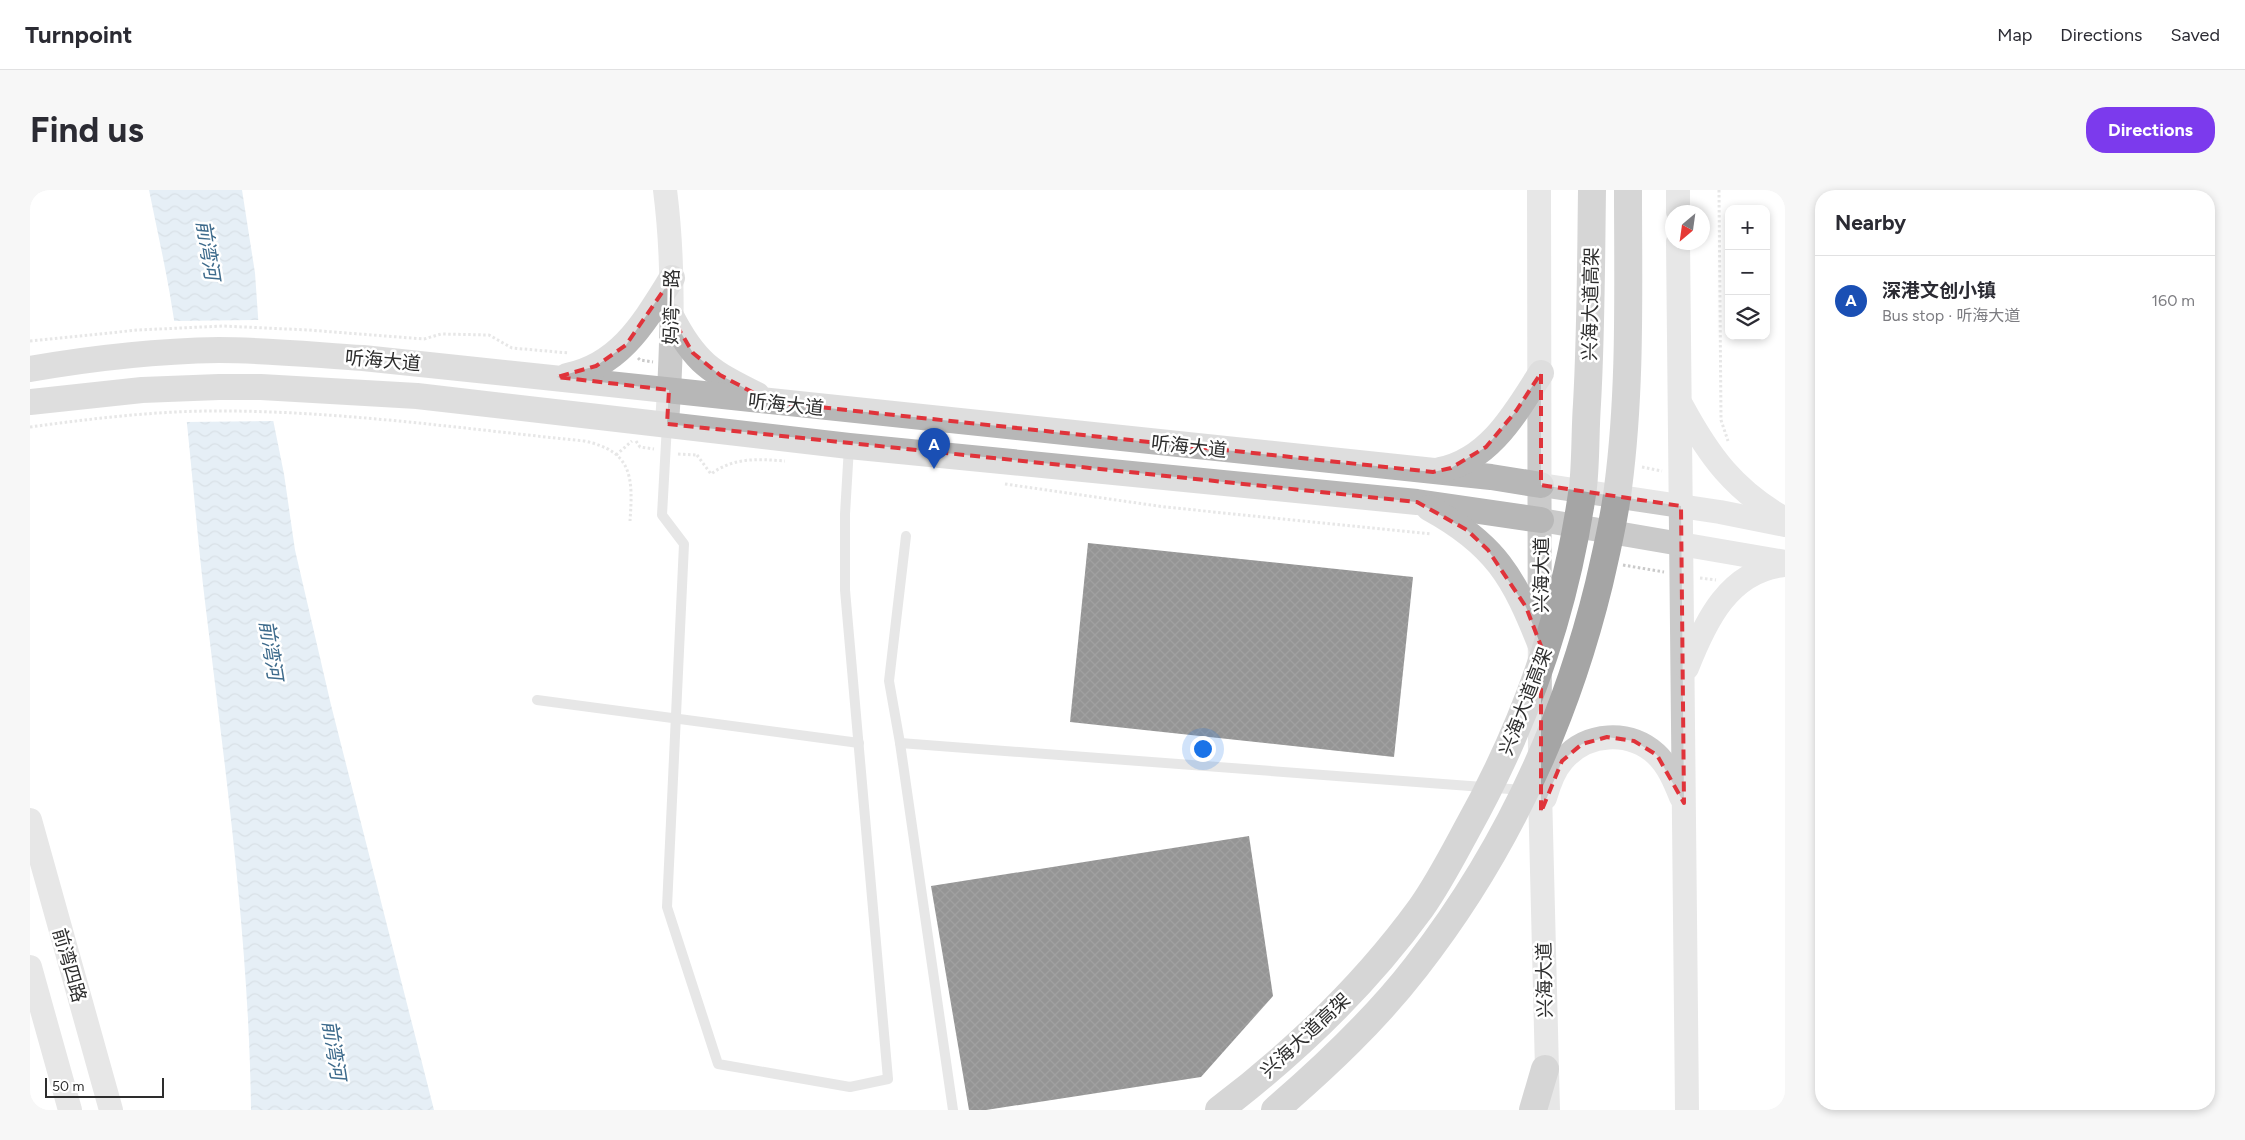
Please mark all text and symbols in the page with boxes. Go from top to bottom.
text: Turnpoint [25,20,132,49]
text: Map [1997,24,2032,46]
text: Directions [2060,24,2142,46]
text: Saved [2170,24,2220,46]
button: Directions [2086,107,2215,153]
text: Find us [30,109,144,151]
north arrow [1665,205,1710,250]
map controls [1725,205,1770,340]
button: + [1725,205,1770,250]
text: Nearby [1835,210,1906,235]
water label: 前湾河 [191,218,225,285]
street label: 兴海大道高架 [1578,247,1603,361]
button: − [1725,250,1770,295]
street label: 妈湾一路 [659,269,684,345]
text: 深港文创小镇 [1882,279,1996,302]
text: A [1845,291,1857,310]
text: 160 m [2152,291,2195,310]
button: layers [1725,295,1770,340]
text: Bus stop · 听海大道 [1882,306,2020,325]
street label: 听海大道 [344,346,422,375]
street label: 听海大道 [747,389,825,420]
pin: A [918,428,950,469]
street label: 听海大道 [1150,431,1228,462]
street label: 兴海大道 [1530,537,1553,613]
water label: 前湾河 [254,618,288,685]
street label: 兴海大道高架 [1494,644,1557,759]
your location [1190,736,1216,762]
street label: 前湾四路 [48,925,91,1005]
street label: 兴海大道 [1532,942,1557,1018]
street label: 兴海大道高架 [1256,988,1355,1083]
water label: 前湾河 [317,1018,351,1085]
scale bar [45,1075,164,1098]
text: 50 m [52,1078,84,1095]

